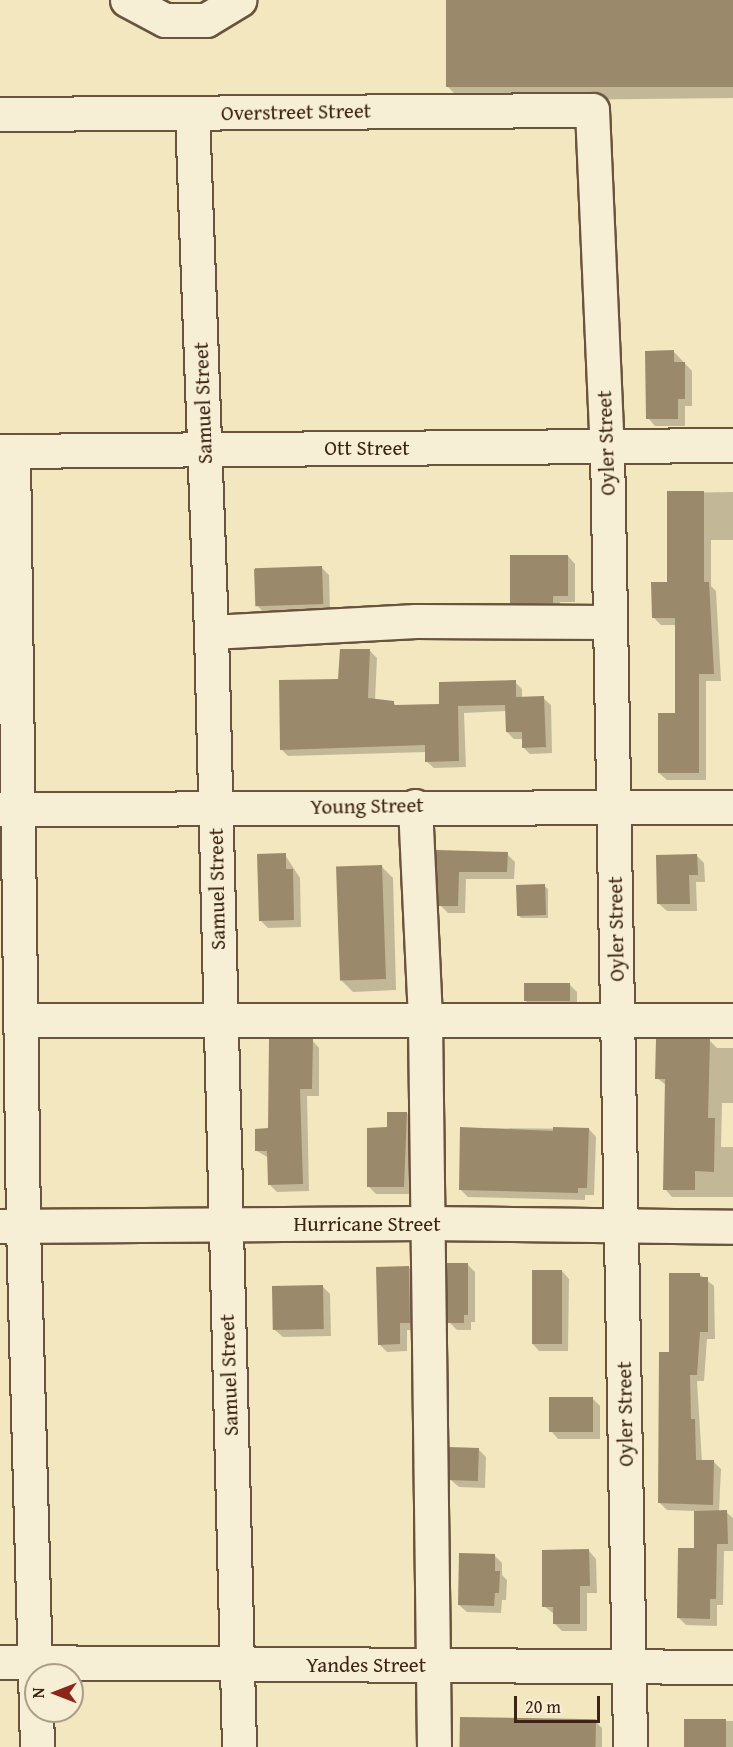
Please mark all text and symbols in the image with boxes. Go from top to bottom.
street label: Overstreet Street [221,98,371,126]
street label: Samuel Street [188,341,218,465]
street label: Oyler Street [592,390,620,496]
street label: Ott Street [324,435,410,461]
street label: Young Street [310,792,424,820]
street label: Samuel Street [203,828,231,950]
street label: Oyler Street [602,876,630,982]
street label: Hurricane Street [293,1211,441,1237]
street label: Samuel Street [214,1313,244,1437]
street label: Oyler Street [611,1361,639,1467]
street label: Yandes Street [306,1652,426,1678]
north arrow [24,1663,84,1723]
scale bar [517,1684,602,1722]
text: N [26,1688,50,1698]
text: 20 m [525,1693,561,1720]

